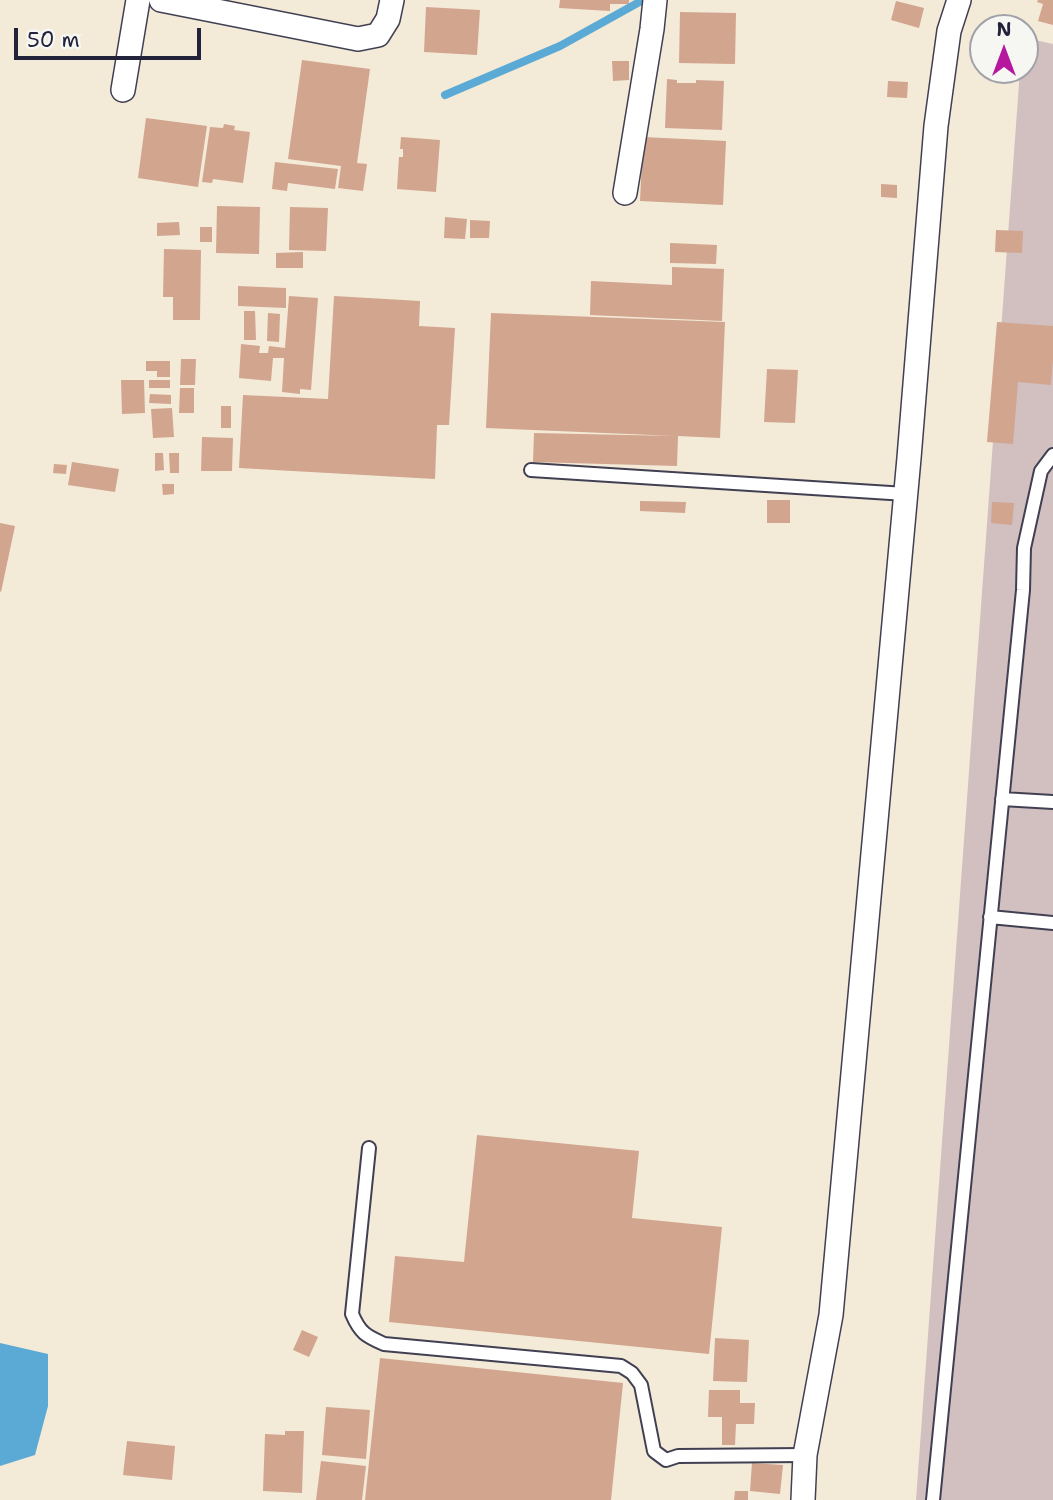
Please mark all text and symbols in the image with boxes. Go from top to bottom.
scale bar [18,14,205,58]
north arrow [969,14,1039,84]
text: N [996,17,1012,42]
text: 50 m [27,26,80,54]

